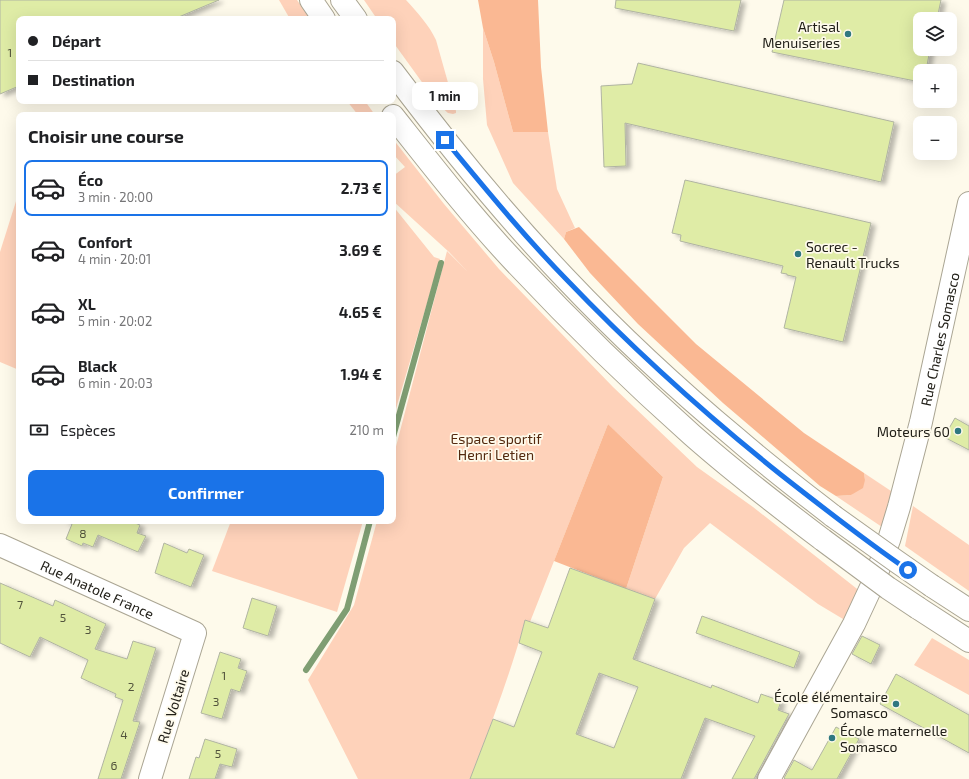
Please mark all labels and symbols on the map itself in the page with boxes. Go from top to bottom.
place label: Artisal Menuiseries [762,18,841,51]
marker: Artisal Menuiseries [843,29,853,39]
house number: 1 [8,45,12,59]
callout: 1 min [412,82,478,110]
route end [436,131,454,149]
place label: Socrec - Renault Trucks [806,238,900,271]
marker: Socrec - Renault Trucks [793,249,803,259]
street label: Rue Charles Somasco [916,271,962,407]
place label: Moteurs 60 [877,423,950,440]
marker: Moteurs 60 [953,426,963,436]
park label: Espace sportif Henri Letien [450,430,542,463]
house number: 8 [79,526,87,540]
street label: Rue Anatole France [38,556,157,622]
route start [899,561,917,579]
house number: 7 [17,597,23,611]
house number: 5 [60,610,66,624]
house number: 3 [85,622,91,636]
street label: Rue Voltaire [154,667,192,745]
house number: 1 [222,668,226,682]
house number: 2 [128,679,135,693]
place label: École élémentaire Somasco [774,688,888,721]
house number: 3 [213,694,219,708]
marker: École élémentaire Somasco [891,699,901,709]
place label: École maternelle Somasco [840,722,947,755]
house number: 4 [120,727,128,741]
marker: École maternelle Somasco [827,733,837,743]
house number: 5 [215,746,221,760]
house number: 6 [111,758,118,772]

